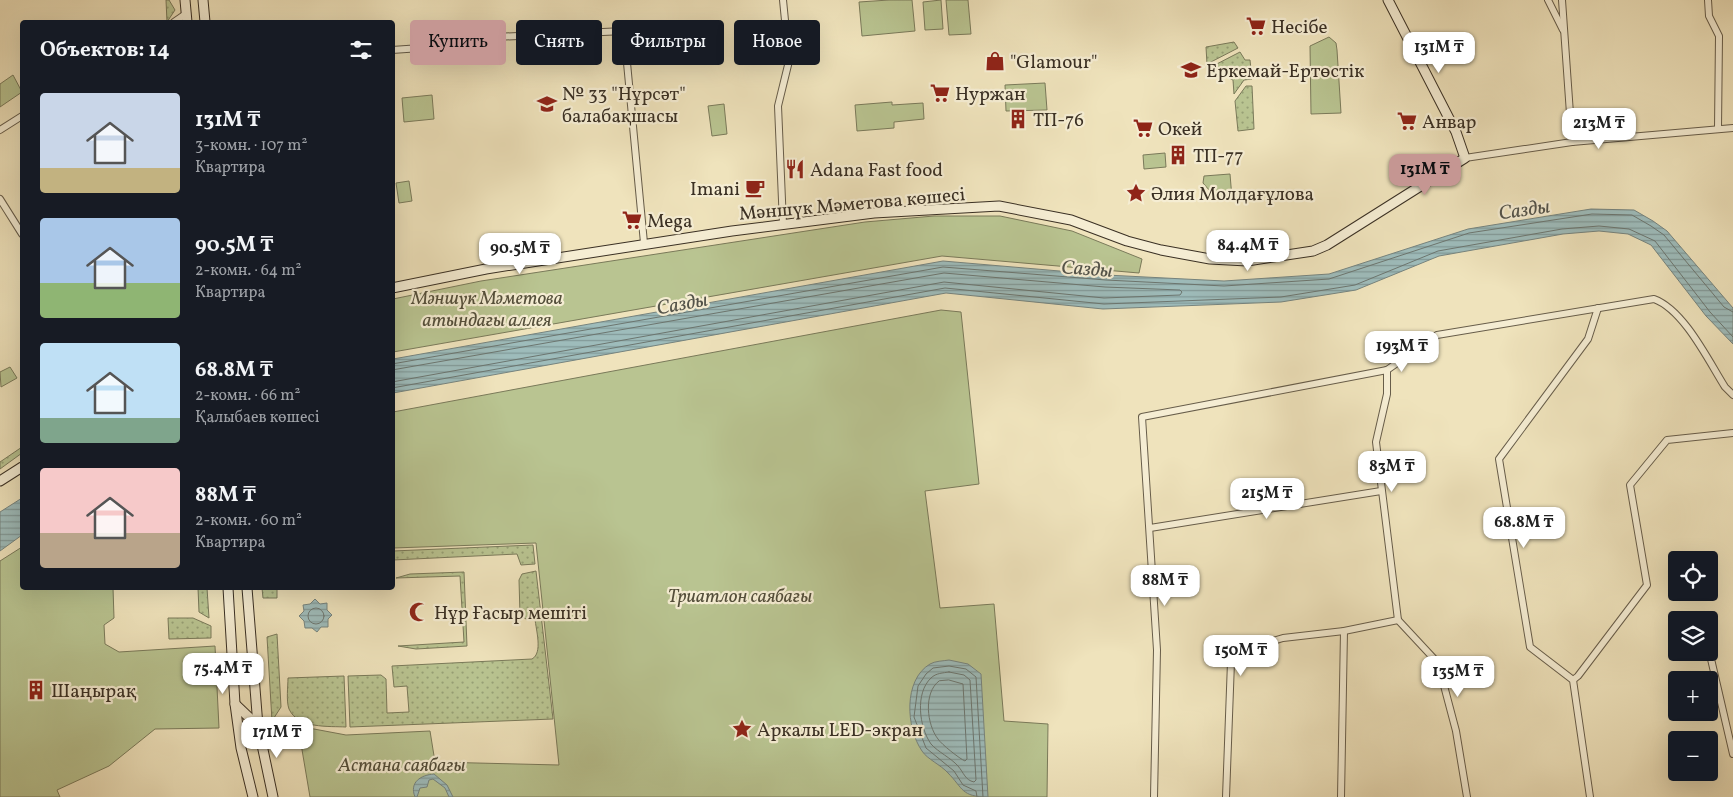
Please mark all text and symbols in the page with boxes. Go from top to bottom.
supermarket icon: Несібе [1245,15,1267,37]
place label: Несібе [1271,15,1328,41]
chip: Купить [410,20,506,65]
chip: Снять [516,20,602,65]
chip: Фильтры [612,20,724,65]
chip: Новое [734,20,820,65]
pin: 131M ₸ [1398,32,1480,74]
text: Объектов: 14 [40,36,170,65]
icon: filters [347,36,375,64]
text: 131M ₸ [1414,37,1464,59]
shop icon: "Glamour" [984,50,1006,72]
place label: "Glamour" [1010,50,1097,76]
school or university icon: Еркемай-Ертөстік [1180,59,1202,81]
place label: Еркемай-Ертөстік [1206,59,1364,85]
place label: № 33 "Нұрсәт" балабақшасы [562,82,686,130]
supermarket icon: Нуржан [929,82,951,104]
place label: Нуржан [955,82,1026,108]
school or university icon: № 33 "Нұрсәт" балабақшасы [536,93,558,115]
text: 131M ₸ [195,106,261,135]
building icon: ТП-76 [1007,108,1029,130]
place label: ТП-76 [1033,108,1084,134]
pin: 213M ₸ [1558,108,1640,150]
supermarket icon: Анвар [1396,110,1418,132]
place label: Анвар [1422,110,1476,136]
icon: home [80,113,140,173]
text: 213M ₸ [1573,113,1625,135]
supermarket icon: Окей [1132,117,1154,139]
place label: Окей [1158,117,1202,143]
text: 3-комн. · 107 m² [195,135,307,157]
building icon: ТП-77 [1167,144,1189,166]
place label: ТП-77 [1193,144,1244,170]
pin: 131M ₸ [1384,154,1466,196]
text: Квартира [195,157,265,179]
restaurant icon: Adana Fast food [784,158,806,180]
place label: Adana Fast food [810,158,943,184]
text: 131M ₸ [1400,159,1450,181]
place label: Imani [690,177,740,203]
cafe icon: Imani [744,177,766,199]
street label: Мәншүк Мәметова көшесі [738,182,967,228]
place icon: Әлия Молдағұлова [1125,182,1147,204]
place label: Әлия Молдағұлова [1151,182,1314,208]
water label: Сазды [1497,193,1552,228]
supermarket icon: Mega [621,209,643,231]
place label: Mega [647,209,693,235]
pin: 84.4M ₸ [1202,230,1294,272]
text: 90.5M ₸ [195,231,274,260]
pin: 90.5M ₸ [474,232,566,275]
text: 84.4M ₸ [1217,235,1279,257]
icon: home [80,238,140,298]
text: 90.5M ₸ [490,238,550,260]
water label: Сазды [1060,254,1114,286]
text: 2-комн. · 64 m² [195,260,301,282]
text: Квартира [195,282,265,304]
park label: Мәншүк Мәметова атындағы аллея [410,286,563,334]
water label: Сазды [654,287,710,323]
pin: 193M ₸ [1361,330,1443,373]
text: 193M ₸ [1376,336,1428,358]
text: 68.8M ₸ [195,356,273,385]
icon: home [80,363,140,423]
text: 2-комн. · 66 m² [195,385,300,407]
text: Қалыбаев көшесі [195,407,319,429]
pin: 83M ₸ [1357,450,1427,493]
text: 83M ₸ [1369,456,1415,478]
pin: 215M ₸ [1226,478,1308,520]
text: 88M ₸ [195,481,256,510]
text: 215M ₸ [1241,483,1293,505]
icon: home [80,488,140,548]
pin: 68.8M ₸ [1478,506,1570,549]
text: 2-комн. · 60 m² [195,510,302,532]
text: 68.8M ₸ [1494,512,1554,534]
text: Квартира [195,532,265,554]
map controls [1668,551,1718,781]
button: locate [1668,551,1718,601]
pin: 88M ₸ [1130,564,1200,607]
text: 88M ₸ [1142,570,1188,592]
park label: Триатлон саябағы [668,584,812,610]
mosque icon: Нұр Ғасыр мешіті [408,601,430,623]
place label: Нұр Ғасыр мешіті [434,601,587,627]
button: layers [1668,611,1718,661]
pin: 150M ₸ [1200,634,1282,677]
text: 150M ₸ [1215,640,1267,662]
pin: 75.4M ₸ [177,652,269,695]
pin: 135M ₸ [1417,656,1499,698]
text: 75.4M ₸ [194,658,252,680]
text: 135M ₸ [1432,661,1484,683]
button: + [1668,671,1718,721]
building icon: Шаңырақ [25,679,47,701]
place label: Шаңырақ [51,679,137,705]
pin: 171M ₸ [236,716,318,759]
place icon: Аркалы LED-экран [731,718,753,740]
place label: Аркалы LED-экран [757,718,923,744]
text: 171M ₸ [252,722,302,744]
button: − [1668,731,1718,781]
park label: Астана саябағы [337,753,466,779]

